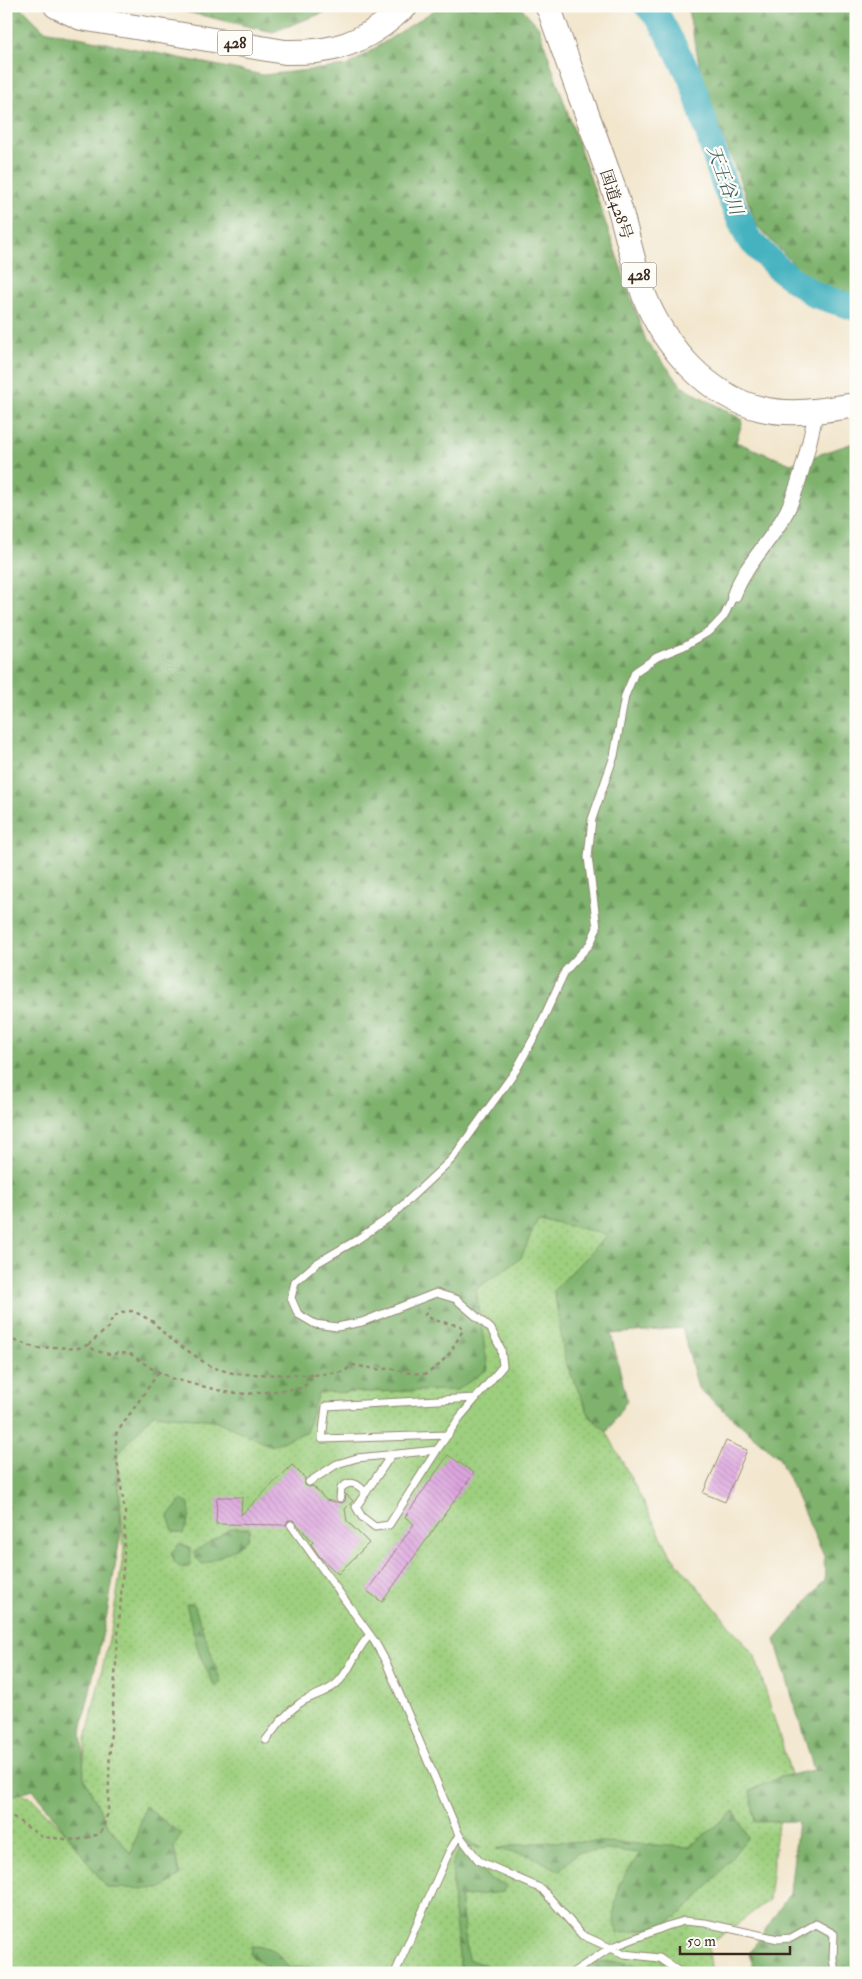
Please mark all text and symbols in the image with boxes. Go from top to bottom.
road number: 428 [218,30,252,56]
water label: 天王谷川 [701,142,748,220]
street label: 国道428号 [595,167,637,242]
road number: 428 [622,262,656,288]
scale bar [680,1924,790,1956]
text: 50 m [687,1932,716,1951]

